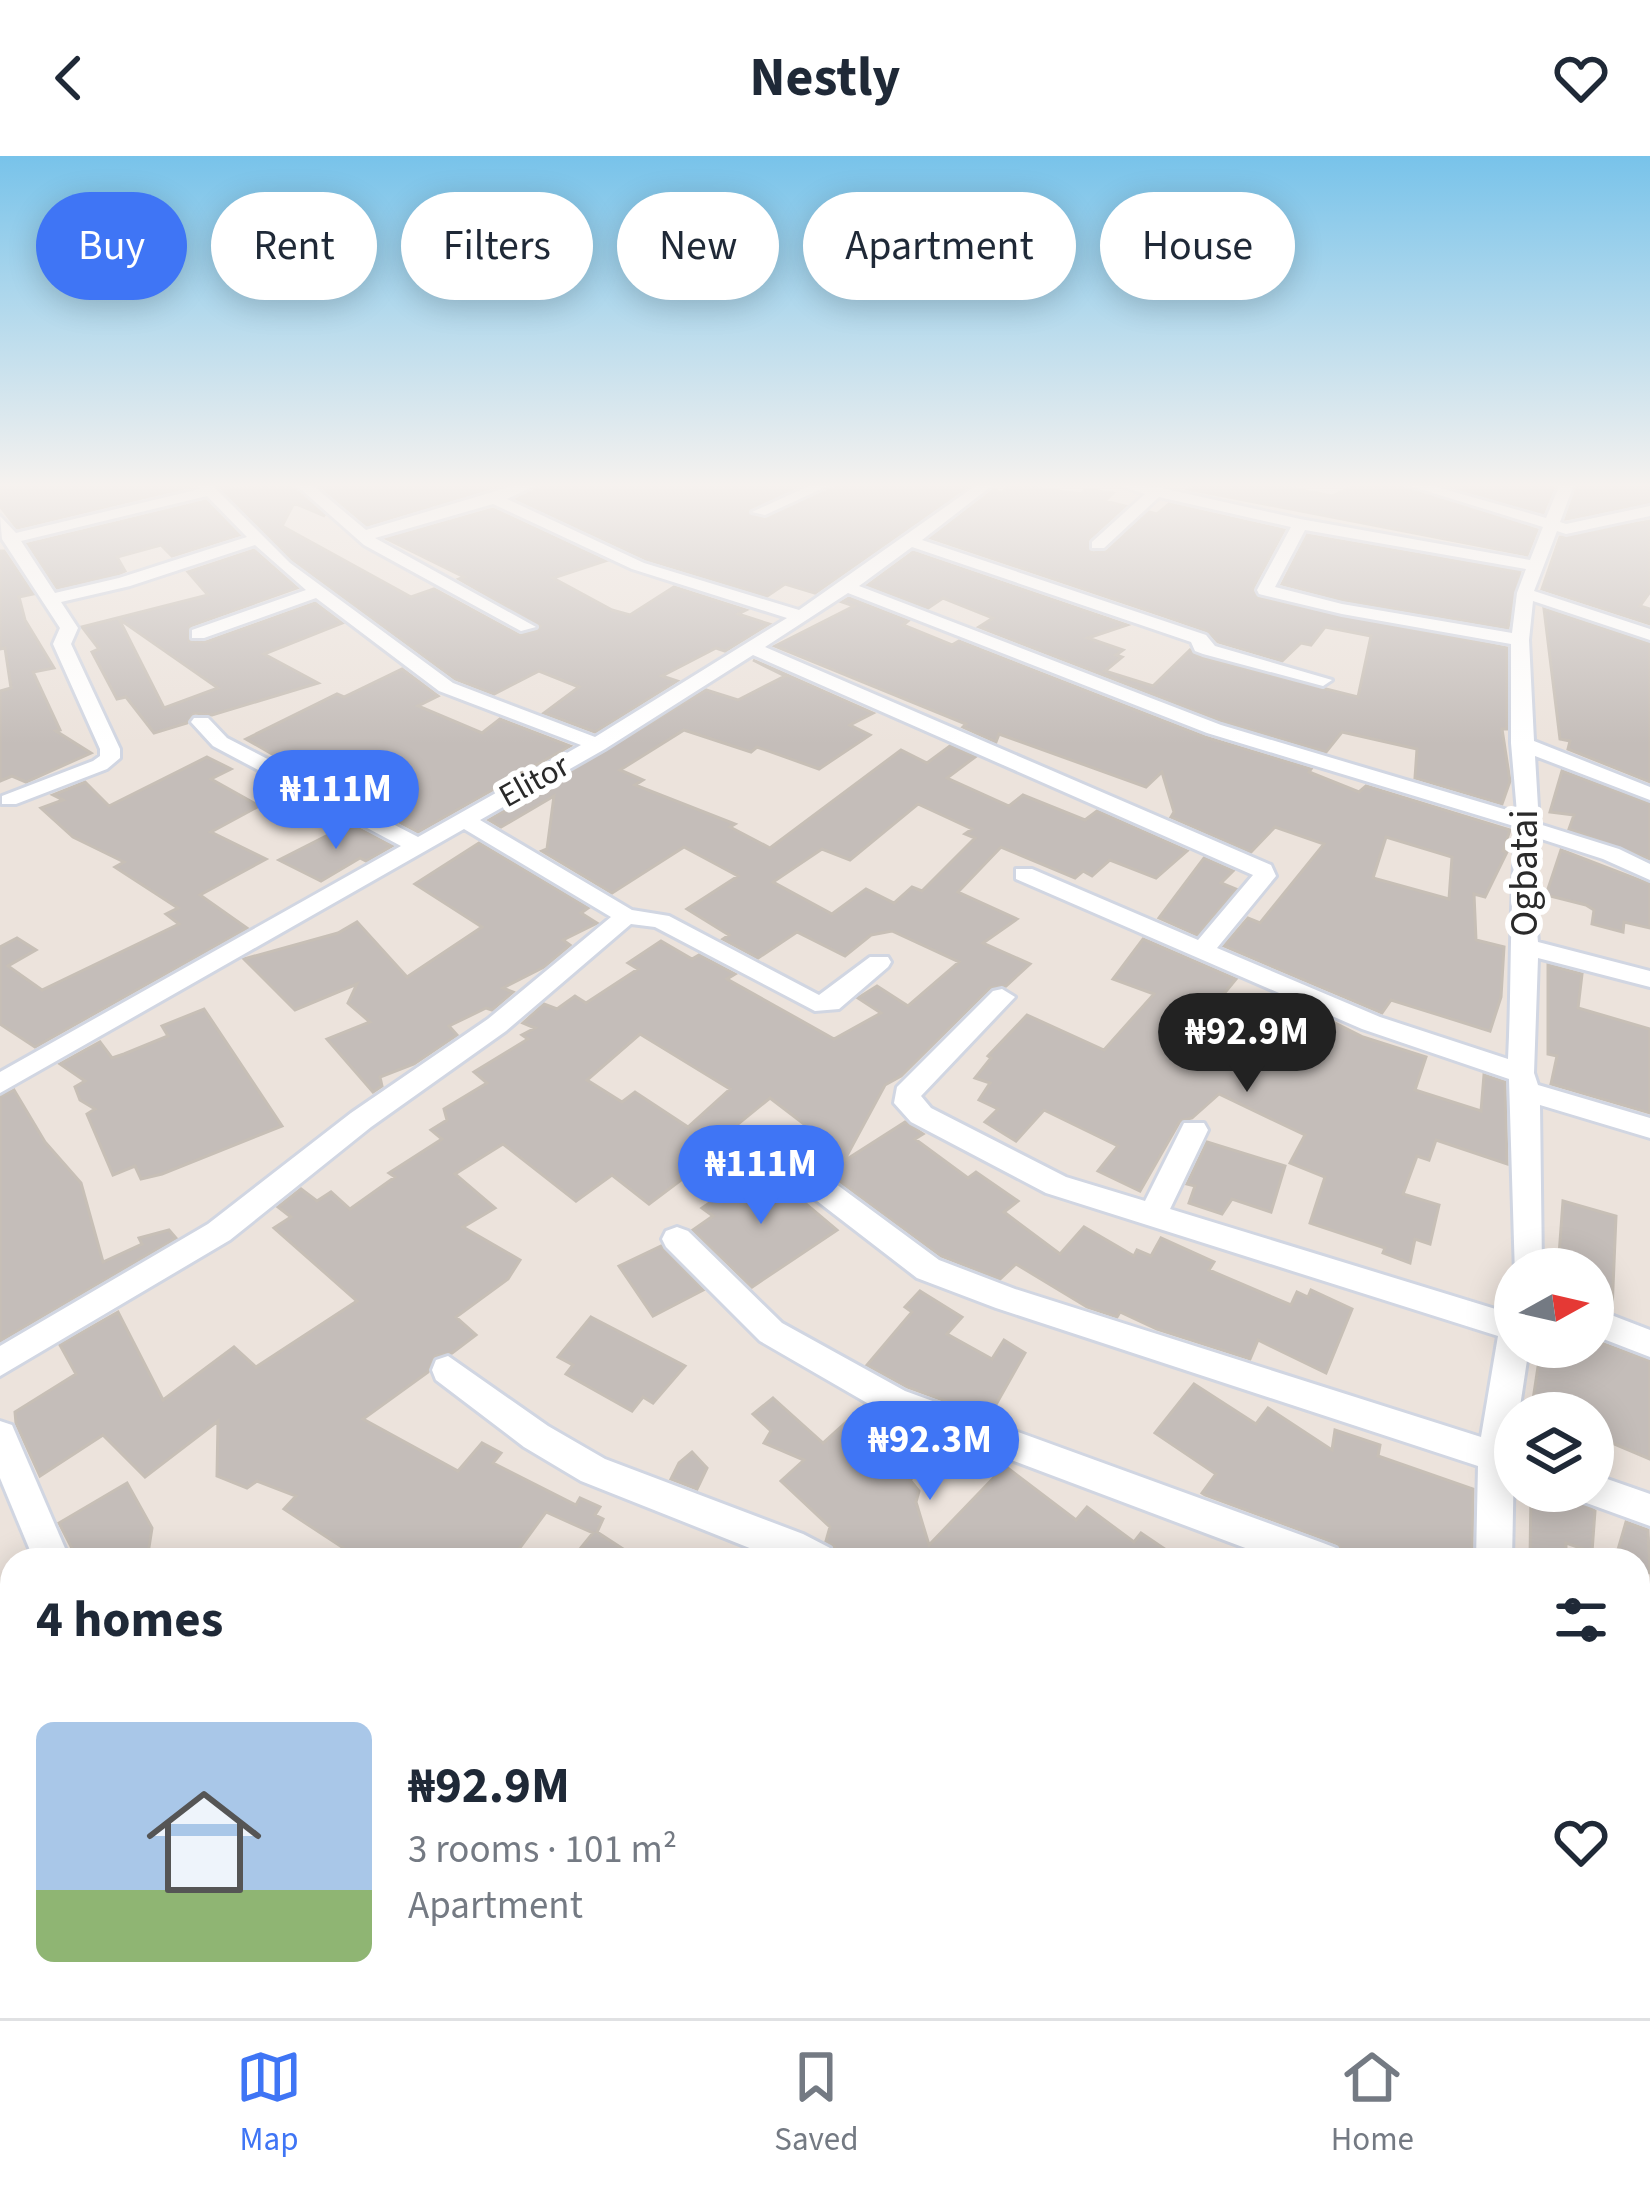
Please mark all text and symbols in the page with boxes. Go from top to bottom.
text: Nestly [750,40,900,117]
icon: back [36,45,102,111]
icon: heart [1548,45,1614,111]
chip: Buy [36,192,187,300]
chip: Rent [211,192,377,300]
chip: Filters [401,192,593,300]
chip: New [617,192,779,300]
chip: Apartment [803,192,1076,300]
chip: House [1100,192,1295,300]
street label: Elitor [490,742,578,819]
pin: ₦111M [252,750,420,852]
text: ₦111M [280,761,392,817]
street label: Ogbatai [1497,809,1553,937]
pin: ₦92.9M [1149,993,1345,1095]
text: ₦92.9M [1185,1004,1309,1060]
pin: ₦111M [677,1125,845,1227]
text: ₦111M [705,1136,817,1192]
north arrow [1494,1248,1614,1368]
map controls [1494,1248,1614,1512]
button: layers [1494,1392,1614,1512]
pin: ₦92.3M [832,1401,1028,1503]
text: ₦92.3M [868,1412,992,1468]
text: 4 homes [36,1584,223,1656]
icon: filters [1548,1587,1614,1653]
text: ₦92.9M [408,1750,570,1822]
icon: home [132,1770,276,1914]
icon: heart [1548,1809,1614,1875]
text: 3 rooms · 101 m² [408,1822,677,1878]
text: Apartment [408,1878,583,1934]
tab: Map [236,2044,302,2163]
tab: Saved [774,2044,859,2163]
tab: Home [1331,2044,1414,2163]

